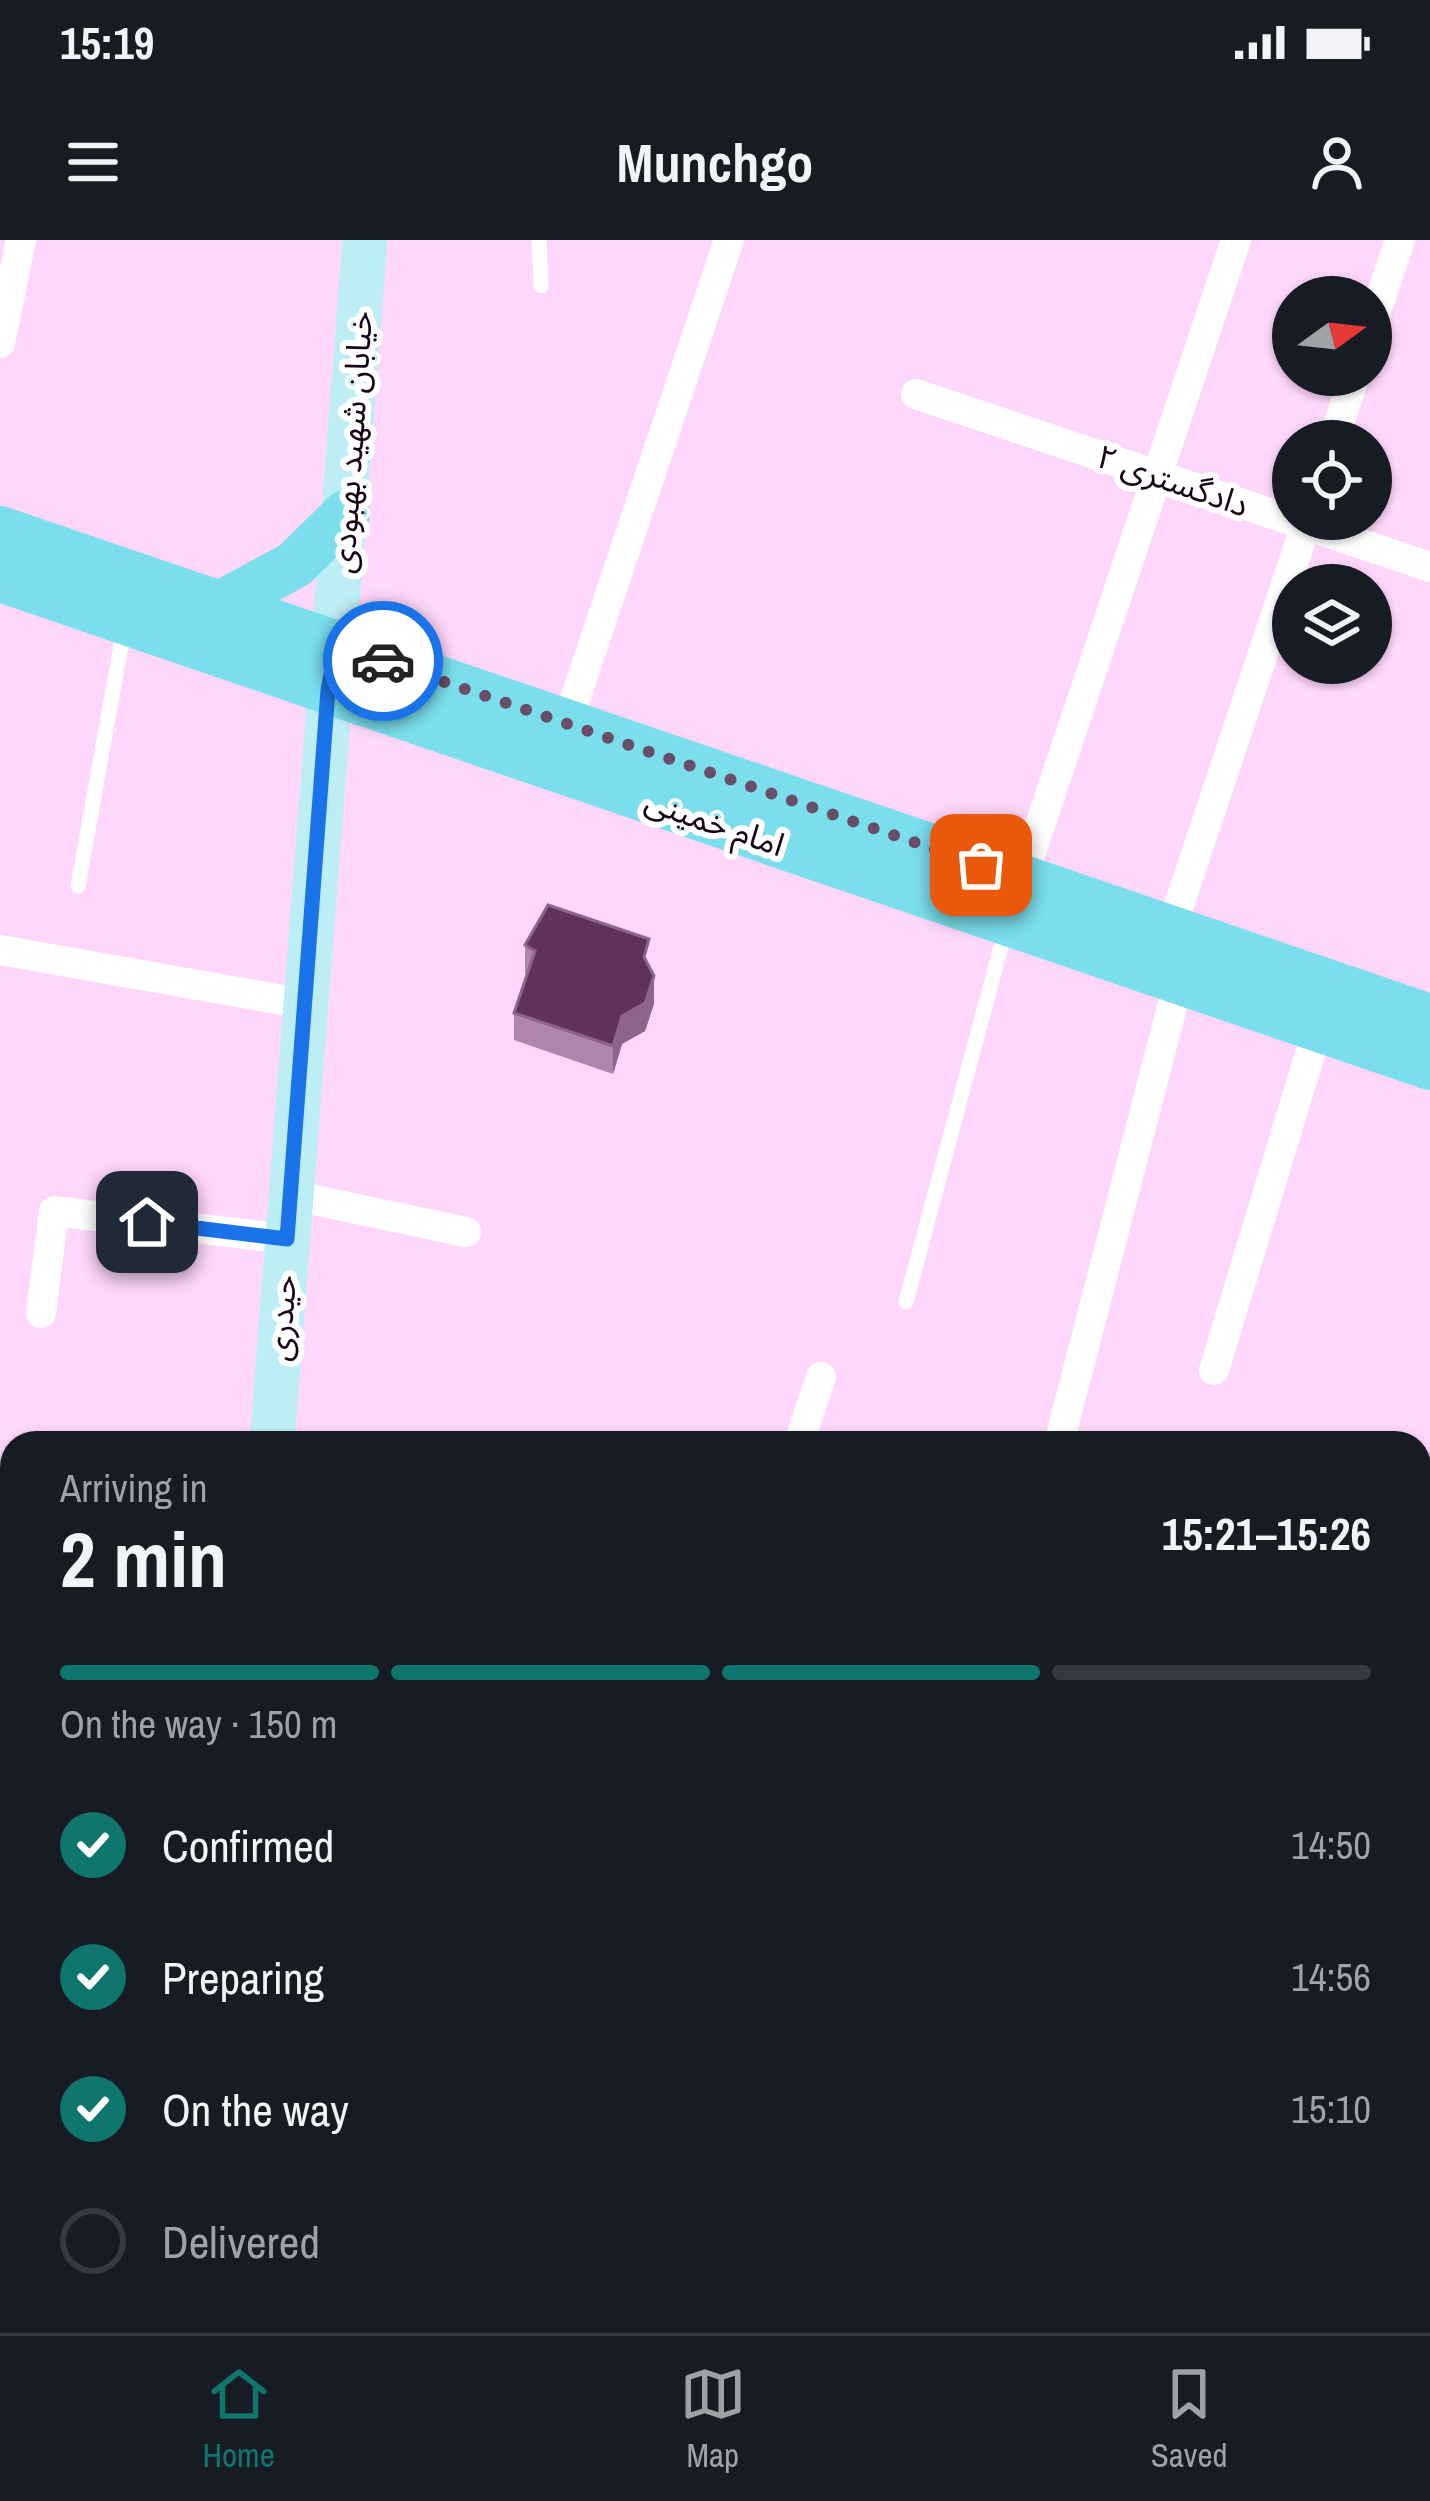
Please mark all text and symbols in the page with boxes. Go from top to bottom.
text: 15:19 [60,12,154,73]
text: Munchgo [617,126,813,199]
icon: menu [60,129,126,195]
icon: person [1304,129,1370,195]
north arrow [1272,276,1392,396]
map controls [1272,276,1392,684]
street label: خیابان شهید بهبودی [320,309,382,575]
button: locate [1272,420,1392,540]
street label: دادگستری ۲ [1091,434,1255,526]
button: layers [1272,564,1392,684]
courier [323,601,443,721]
icon: car [350,628,416,694]
street label: امام خمینی [638,778,791,869]
pin [930,814,1032,916]
icon: bag [948,832,1014,898]
pin [96,1171,198,1273]
icon: home [114,1189,180,1255]
street label: حیدری [256,1273,306,1363]
text: Arriving in [60,1462,208,1514]
text: 15:21–15:26 [1162,1503,1371,1564]
text: 2 min [60,1506,227,1611]
text: On the way · 150 m [60,1698,337,1750]
icon: check [60,1812,126,1878]
text: Confirmed [162,1815,334,1876]
text: 14:50 [1291,1819,1371,1871]
icon: check [60,1944,126,2010]
text: Preparing [162,1947,324,2008]
text: 14:56 [1291,1951,1371,2003]
icon: check [60,2076,126,2142]
text: On the way [162,2079,349,2140]
text: 15:10 [1291,2083,1371,2135]
text: Delivered [162,2211,320,2272]
tab: Home [203,2361,275,2477]
tab: Map [680,2361,746,2477]
tab: Saved [1151,2361,1227,2477]

